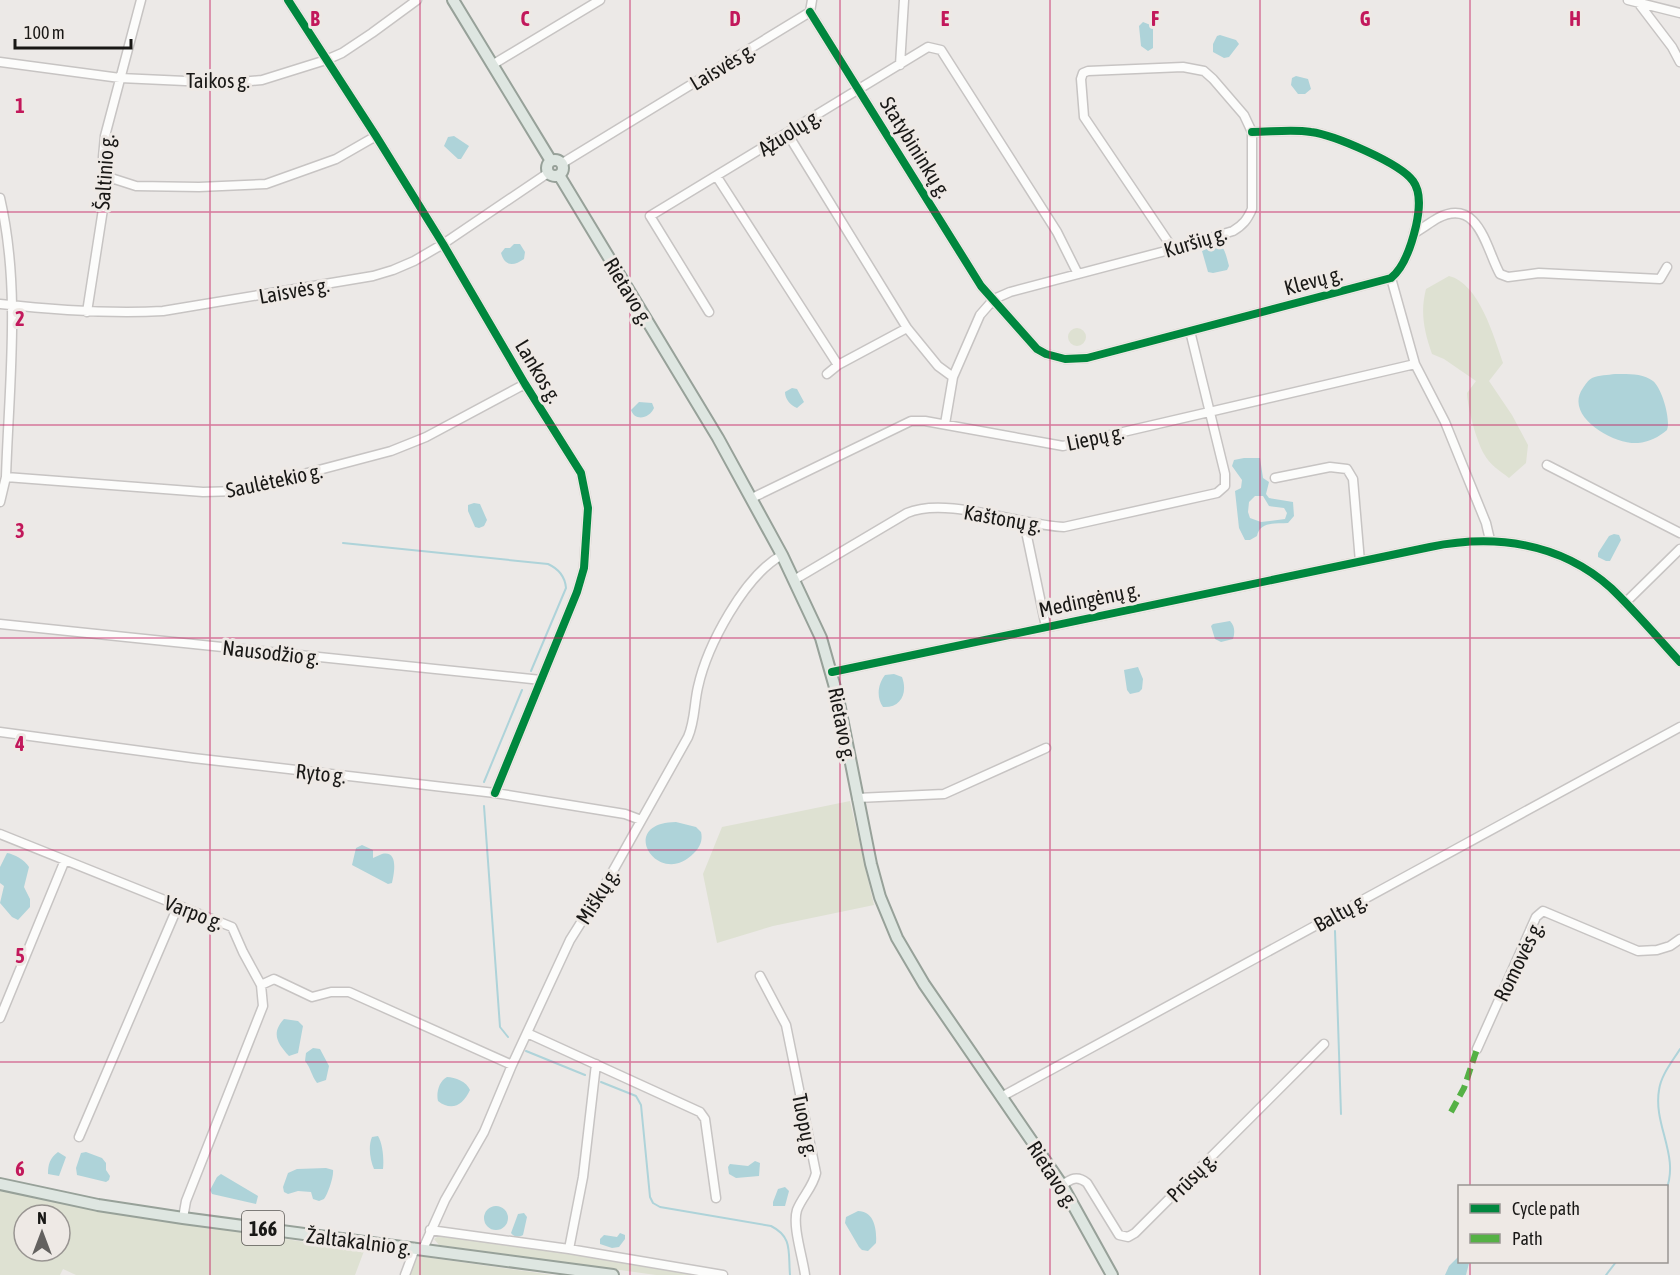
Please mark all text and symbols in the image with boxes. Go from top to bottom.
text: B [310,7,320,30]
text: C [521,7,530,30]
text: D [729,7,741,30]
text: E [941,7,950,30]
text: F [1151,7,1159,30]
text: G [1360,7,1371,30]
text: H [1569,7,1581,30]
scale bar [15,12,130,50]
text: 100 m [24,22,65,43]
street label: Laisvės g. [685,37,759,95]
street label: Taikos g. [186,68,250,92]
street label: Statybininkų g. [876,92,956,202]
text: 1 [15,94,25,117]
street label: Ąžuolų g. [753,103,825,161]
street label: Šaltinio g. [89,133,119,211]
street label: Kuršių g. [1161,220,1229,262]
street label: Rietavo g. [599,253,659,329]
street label: Klevų g. [1281,261,1345,299]
street label: Laisvės g. [257,272,331,308]
text: 2 [15,307,25,330]
street label: Lankos g. [511,335,567,407]
street label: Liepų g. [1064,419,1126,455]
street label: Saulėtekio g. [224,458,324,502]
street label: Kaštonų g. [962,499,1044,537]
text: 3 [15,519,25,542]
street label: Medingėnų g. [1036,577,1142,621]
street label: Nausodžio g. [221,635,321,669]
street label: Rietavo g. [824,685,862,763]
text: 4 [14,732,25,755]
street label: Ryto g. [295,758,347,788]
street label: Miškų g. [571,864,623,928]
street label: Baltų g. [1309,888,1371,936]
street label: Varpo g. [161,890,227,934]
street label: Romovės g. [1488,917,1548,1005]
text: 5 [15,944,25,967]
street label: Tuopų g. [788,1091,824,1159]
street label: Rietavo g. [1023,1136,1083,1212]
street label: Prūsų g. [1161,1147,1221,1207]
text: 6 [15,1157,25,1180]
legend [1458,1185,1668,1263]
text: Cycle path [1512,1198,1580,1219]
north arrow [12,1203,72,1263]
text: N [37,1209,47,1227]
road number: 166 [242,1211,284,1245]
street label: Žaltakalnio g. [305,1223,413,1259]
text: Path [1512,1228,1543,1249]

